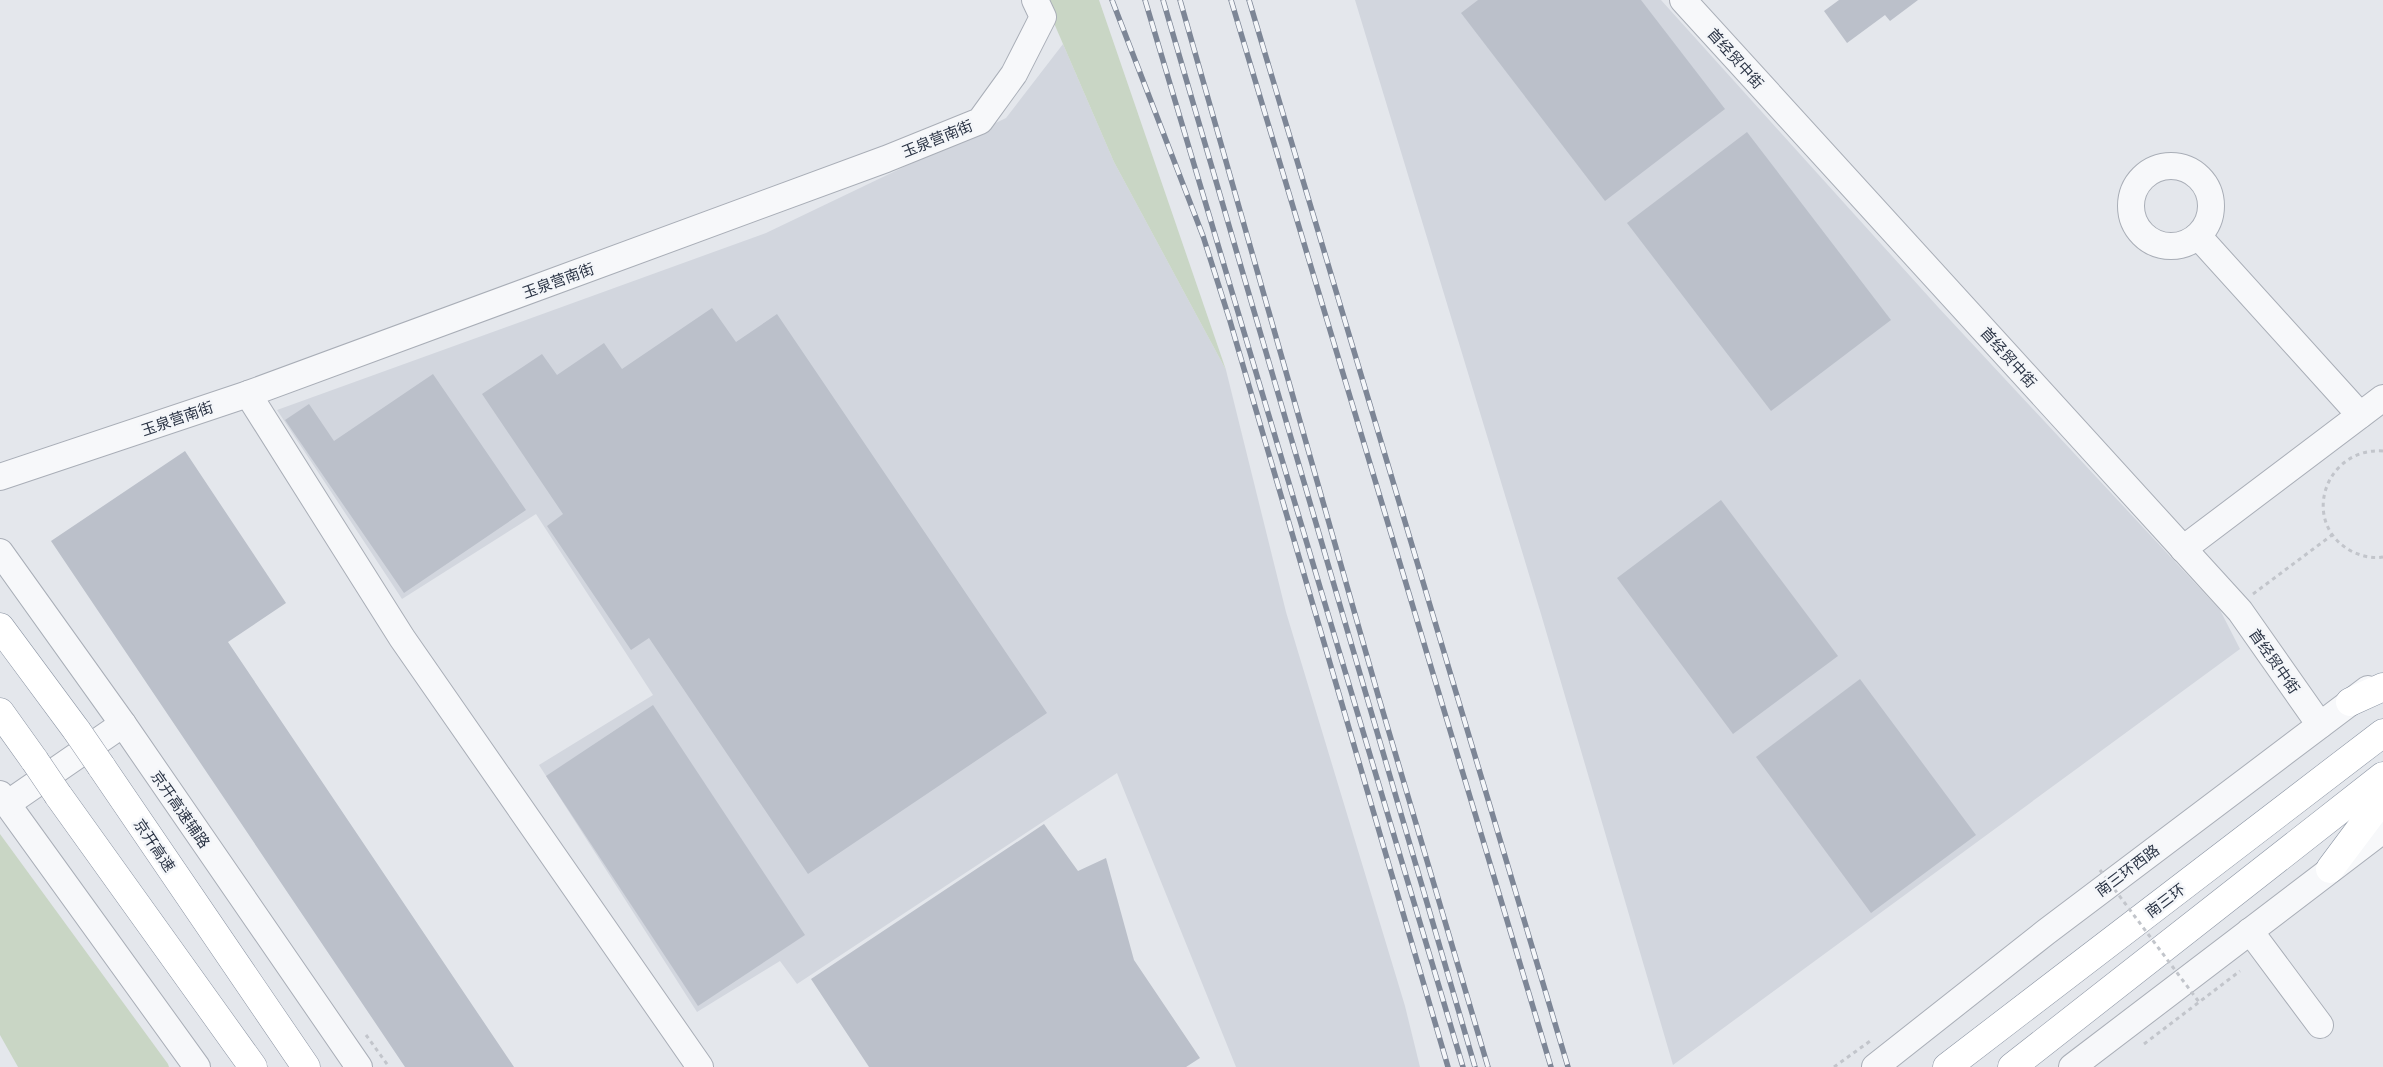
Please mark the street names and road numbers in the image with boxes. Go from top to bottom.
street label: 首经贸中街 [1704,24,1768,92]
street label: 玉泉营南街 [899,116,975,160]
street label: 玉泉营南街 [520,259,596,301]
street label: 首经贸中街 [1977,323,2041,391]
street label: 玉泉营南街 [139,397,215,439]
street label: 首经贸中街 [2246,625,2304,697]
street label: 京开高速辅路 [148,767,214,851]
street label: 京开高速 [131,815,179,875]
street label: 南三环西路 [2092,840,2162,900]
street label: 南三环 [2142,879,2188,921]

